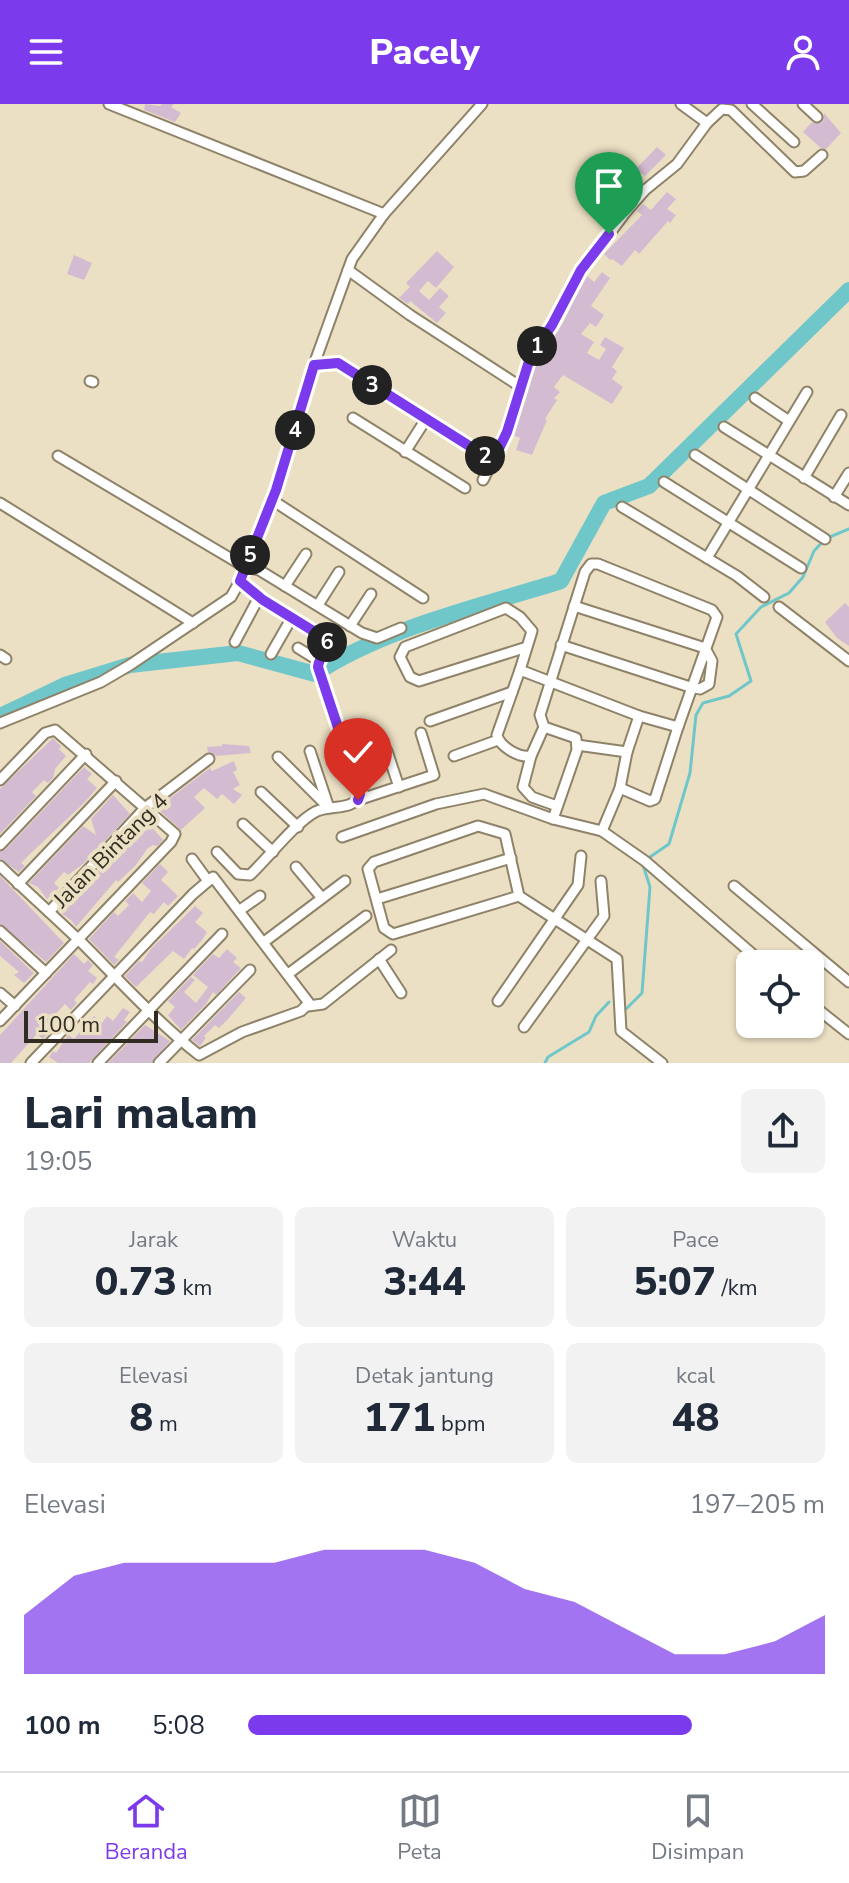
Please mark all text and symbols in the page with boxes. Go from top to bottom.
text: Pacely [369,28,480,77]
icon: menu [24,30,68,74]
icon: person [781,30,825,74]
pin [575,152,643,234]
icon: arrive [587,164,631,208]
pin: 1 [517,326,557,366]
text: 1 [530,331,544,361]
pin: 3 [352,365,392,405]
text: 3 [365,370,379,400]
pin: 4 [275,410,315,450]
text: 4 [288,415,302,445]
pin: 2 [465,436,505,476]
text: 2 [478,441,492,471]
pin: 5 [230,535,270,575]
text: 5 [243,540,257,570]
pin: 6 [307,622,347,662]
text: 6 [320,627,334,657]
pin [324,718,392,800]
icon: check [336,730,380,774]
street label: Jalan Bintang 4 [46,787,175,915]
map controls [736,950,824,1038]
button: locate [736,950,824,1038]
scale bar [24,1007,158,1043]
text: 100 m [36,1010,100,1040]
text: Lari malam [24,1084,258,1144]
button: share [741,1089,825,1173]
text: 19:05 [24,1144,92,1179]
text: Jarak [129,1225,178,1255]
text: Waktu [392,1225,457,1255]
text: Pace [672,1225,719,1255]
text: 0.73 [95,1255,177,1309]
text: 3:44 [383,1255,466,1309]
text: 5:07 [633,1255,716,1309]
text: km [177,1273,212,1303]
text: /km [716,1273,758,1303]
text: Elevasi [119,1361,188,1391]
text: Detak jantung [355,1361,494,1391]
text: kcal [676,1361,715,1391]
text: 8 [129,1391,153,1445]
text: 171 [363,1391,435,1445]
text: 48 [672,1391,720,1445]
text: m [153,1409,178,1439]
text: bpm [435,1409,486,1439]
text: Elevasi [24,1487,106,1522]
text: 197–205 m [689,1487,825,1522]
text: 100 m [24,1708,101,1743]
text: 5:08 [152,1708,205,1743]
tab: Beranda [105,1789,188,1867]
tab: Peta [397,1789,442,1867]
tab: Disimpan [651,1789,744,1867]

